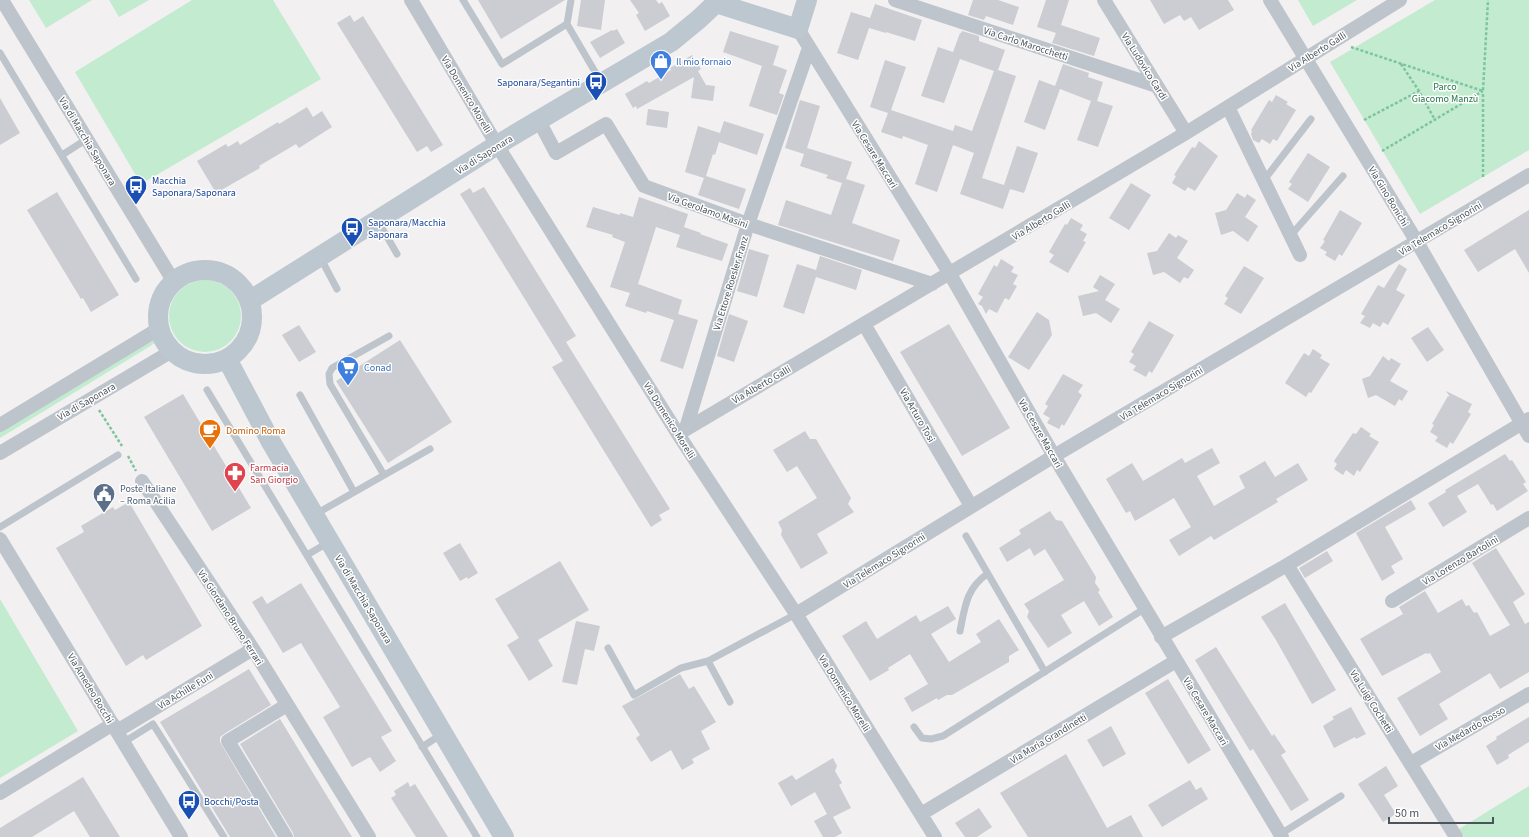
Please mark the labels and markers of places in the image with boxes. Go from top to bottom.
shop icon: Il mio fornaio [648,48,674,81]
place label: Il mio fornaio [676,55,731,69]
bus stop icon: Saponara/Segantini [583,69,609,102]
place label: Saponara/Segantini [497,76,580,90]
bus stop icon: Macchia Saponara/Saponara [123,173,149,206]
place label: Macchia Saponara/Saponara [152,174,236,200]
bus stop icon: Saponara/Macchia Saponara [339,215,365,248]
place label: Saponara/Macchia Saponara [368,216,446,242]
supermarket icon: Conad [335,354,361,387]
place label: Conad [364,361,391,375]
cafe icon: Domino Roma [197,417,223,450]
place label: Domino Roma [226,424,286,438]
pharmacy icon: Farmacia San Giorgio [222,460,248,493]
place label: Farmacia San Giorgio [250,461,298,487]
public building icon: Poste Italiane – Roma Acilia [91,481,117,514]
place label: Poste Italiane – Roma Acilia [120,482,176,508]
bus stop icon: Bocchi/Posta [176,788,202,821]
place label: Bocchi/Posta [204,795,259,809]

